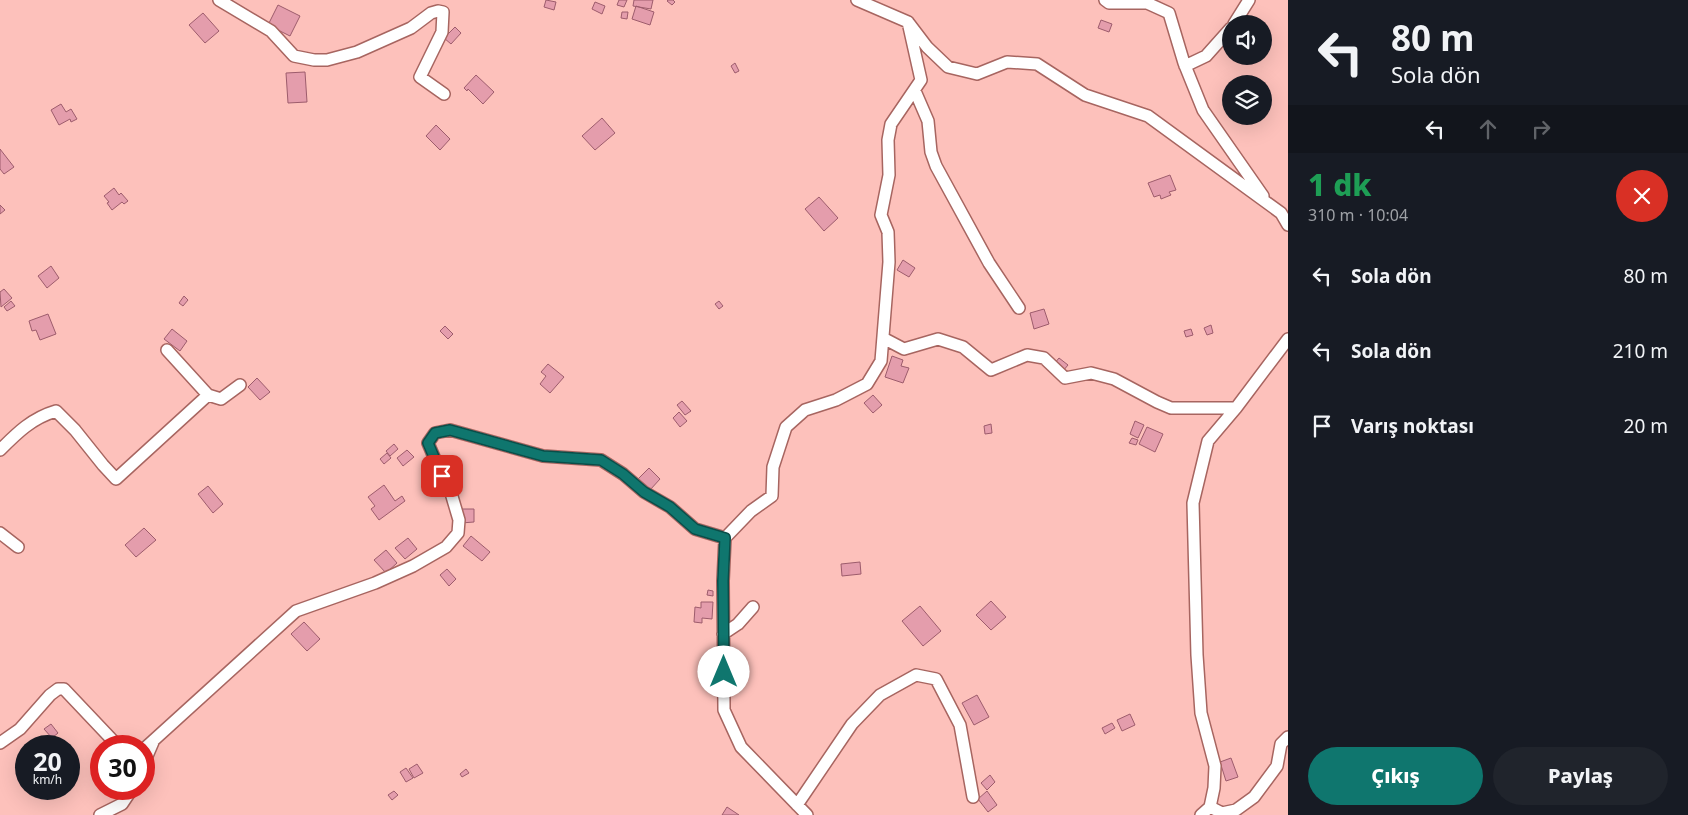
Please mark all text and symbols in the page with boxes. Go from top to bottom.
text: 80 m [1391,14,1474,61]
map controls [1222,15,1272,125]
button: sound [1222,15,1272,65]
icon: left [1308,20,1373,85]
text: Sola dön [1391,59,1481,89]
button: layers [1222,75,1272,125]
icon: left [1421,115,1449,143]
icon: ahead [1474,115,1502,143]
icon: right [1527,115,1555,143]
text: 1 dk [1308,164,1371,205]
button: close [1616,170,1668,222]
text: 310 m · 10:04 [1308,204,1408,226]
icon: left [1308,262,1336,290]
text: Sola dön [1351,263,1432,289]
text: 80 m [1624,263,1668,289]
icon: left [1308,337,1336,365]
text: Sola dön [1351,338,1432,364]
text: 210 m [1613,338,1668,364]
icon: arrive [1308,412,1336,440]
text: Varış noktası [1351,413,1474,439]
text: 20 m [1624,413,1668,439]
pin [421,455,463,497]
icon: arrive [428,462,456,490]
position arrow [697,645,749,697]
speed limit sign: 30 [90,735,155,800]
text: 20 [33,744,62,778]
button: Çıkış [1308,747,1483,805]
button: Paylaş [1493,747,1668,805]
text: km/h [33,771,62,788]

